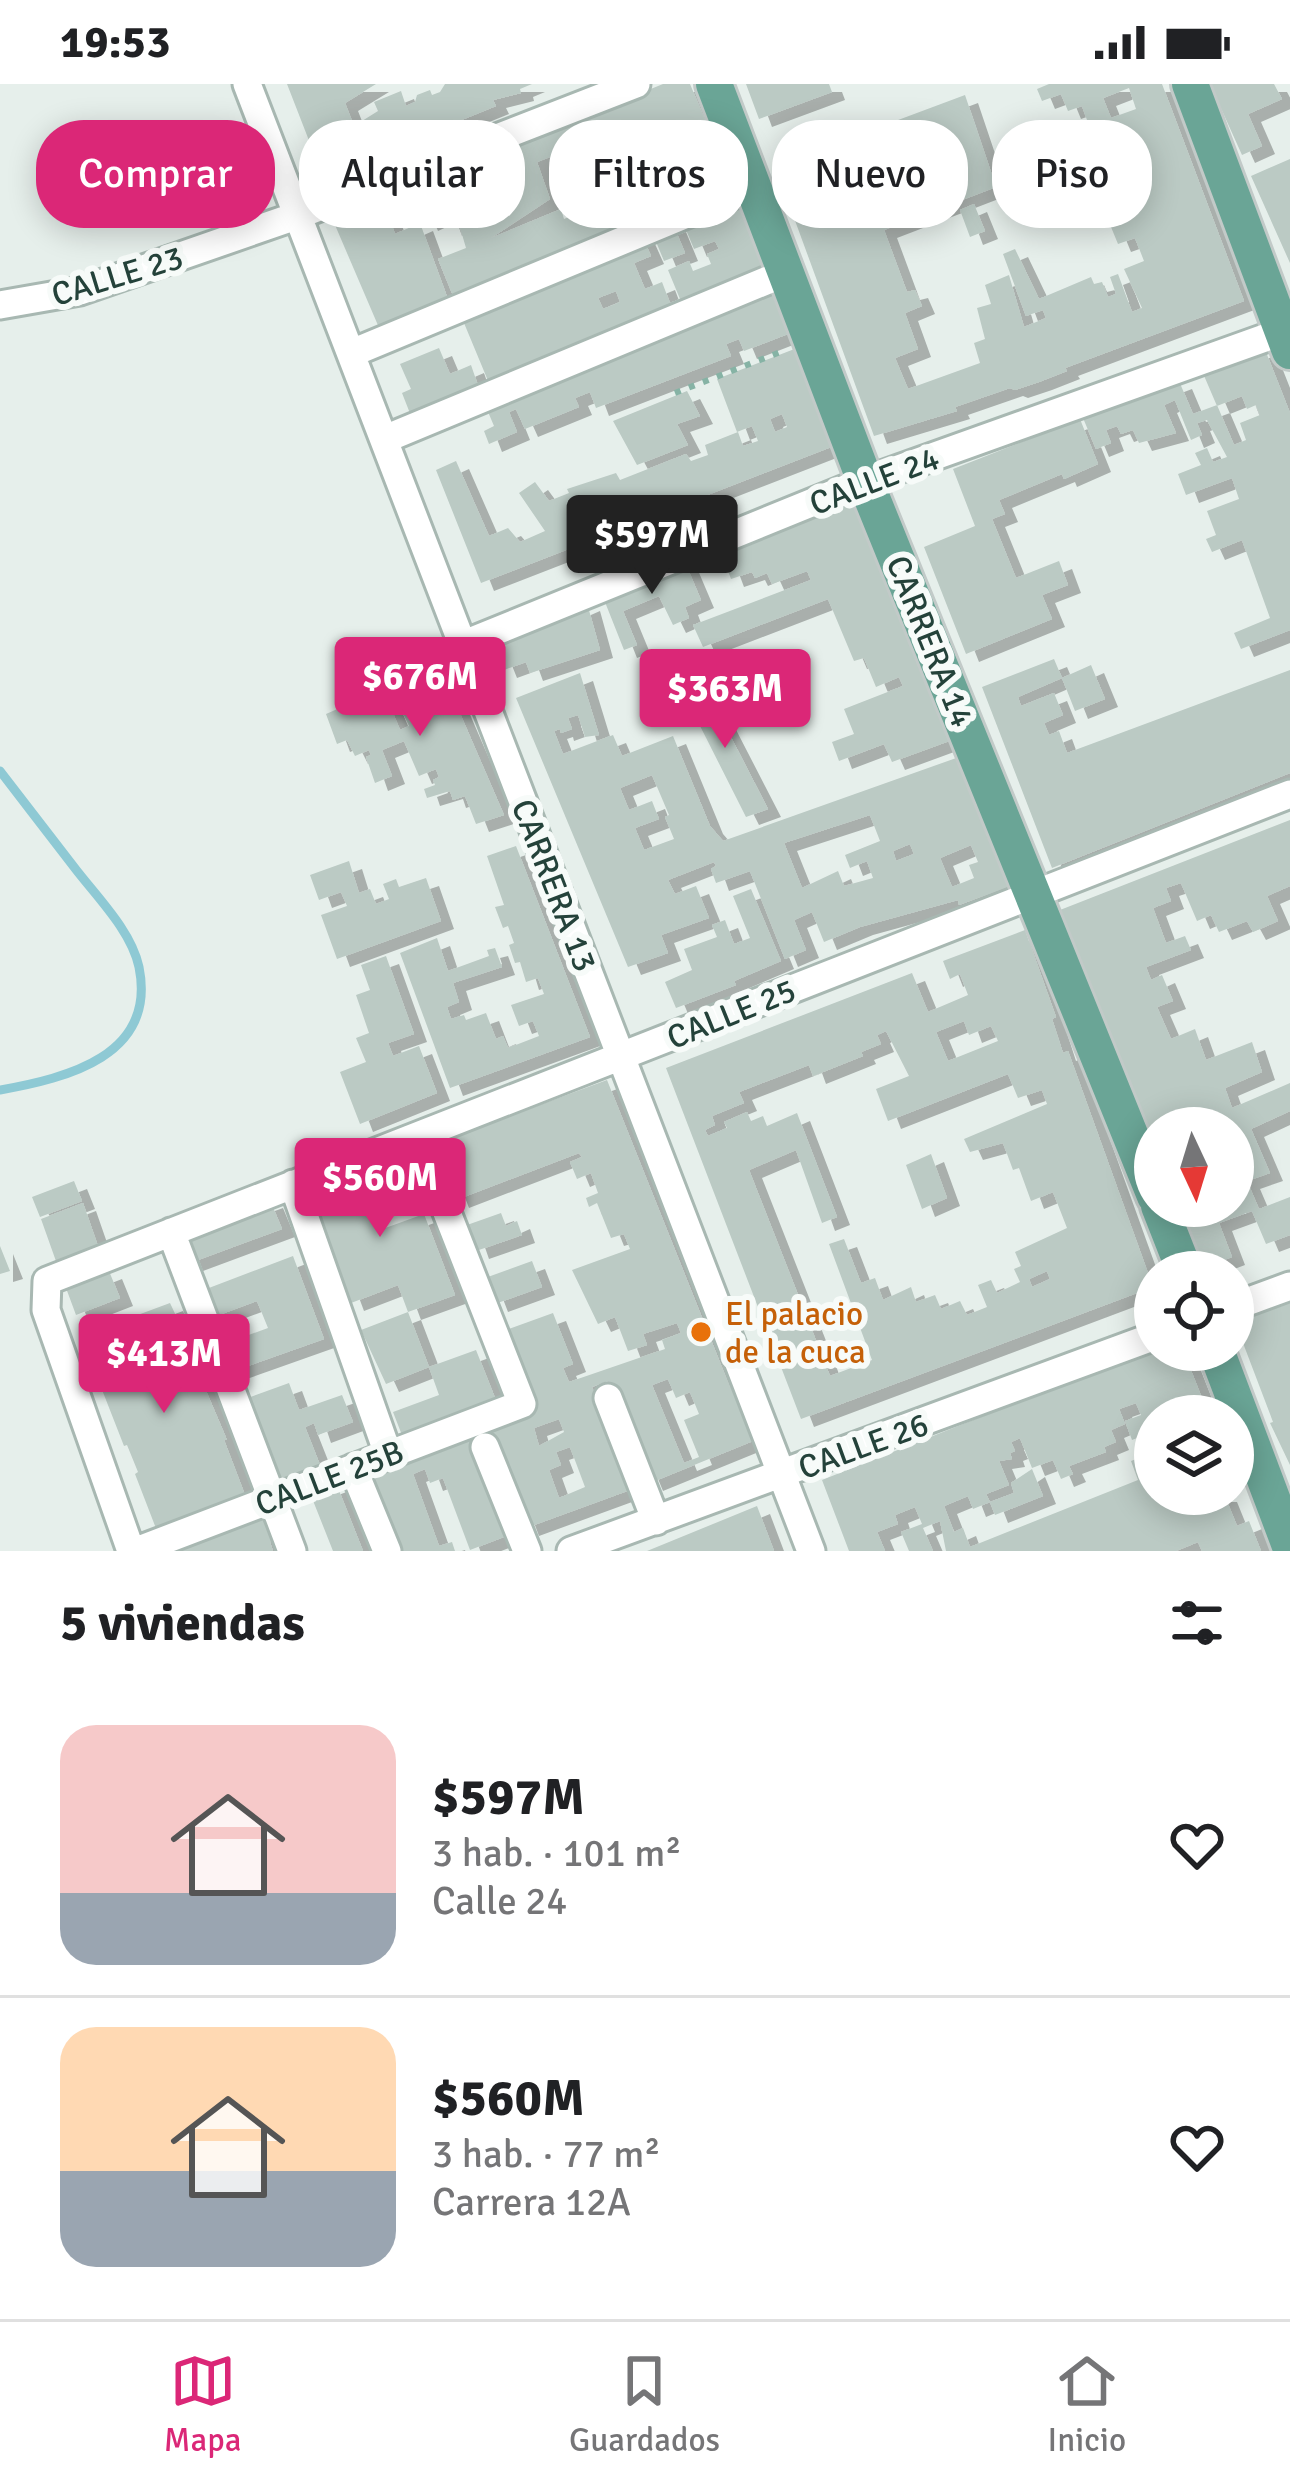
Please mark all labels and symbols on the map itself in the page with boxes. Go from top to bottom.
street label: CALLE 23 [47,237,188,316]
street label: CALLE 24 [804,438,945,525]
pin: $597M [568,495,736,597]
street label: CARRERA 14 [877,550,983,733]
pin: $676M [336,637,504,739]
pin: $363M [641,649,809,751]
street label: CARRERA 13 [502,794,605,978]
street label: CALLE 25 [661,970,802,1059]
north arrow [1134,1107,1254,1227]
pin: $560M [296,1138,464,1240]
place label: El palacio de la cuca [725,1294,866,1373]
pin: $413M [80,1314,248,1416]
marker: El palacio de la cuca [688,1319,714,1345]
street label: CALLE 26 [793,1404,934,1489]
street label: CALLE 25B [250,1431,409,1525]

